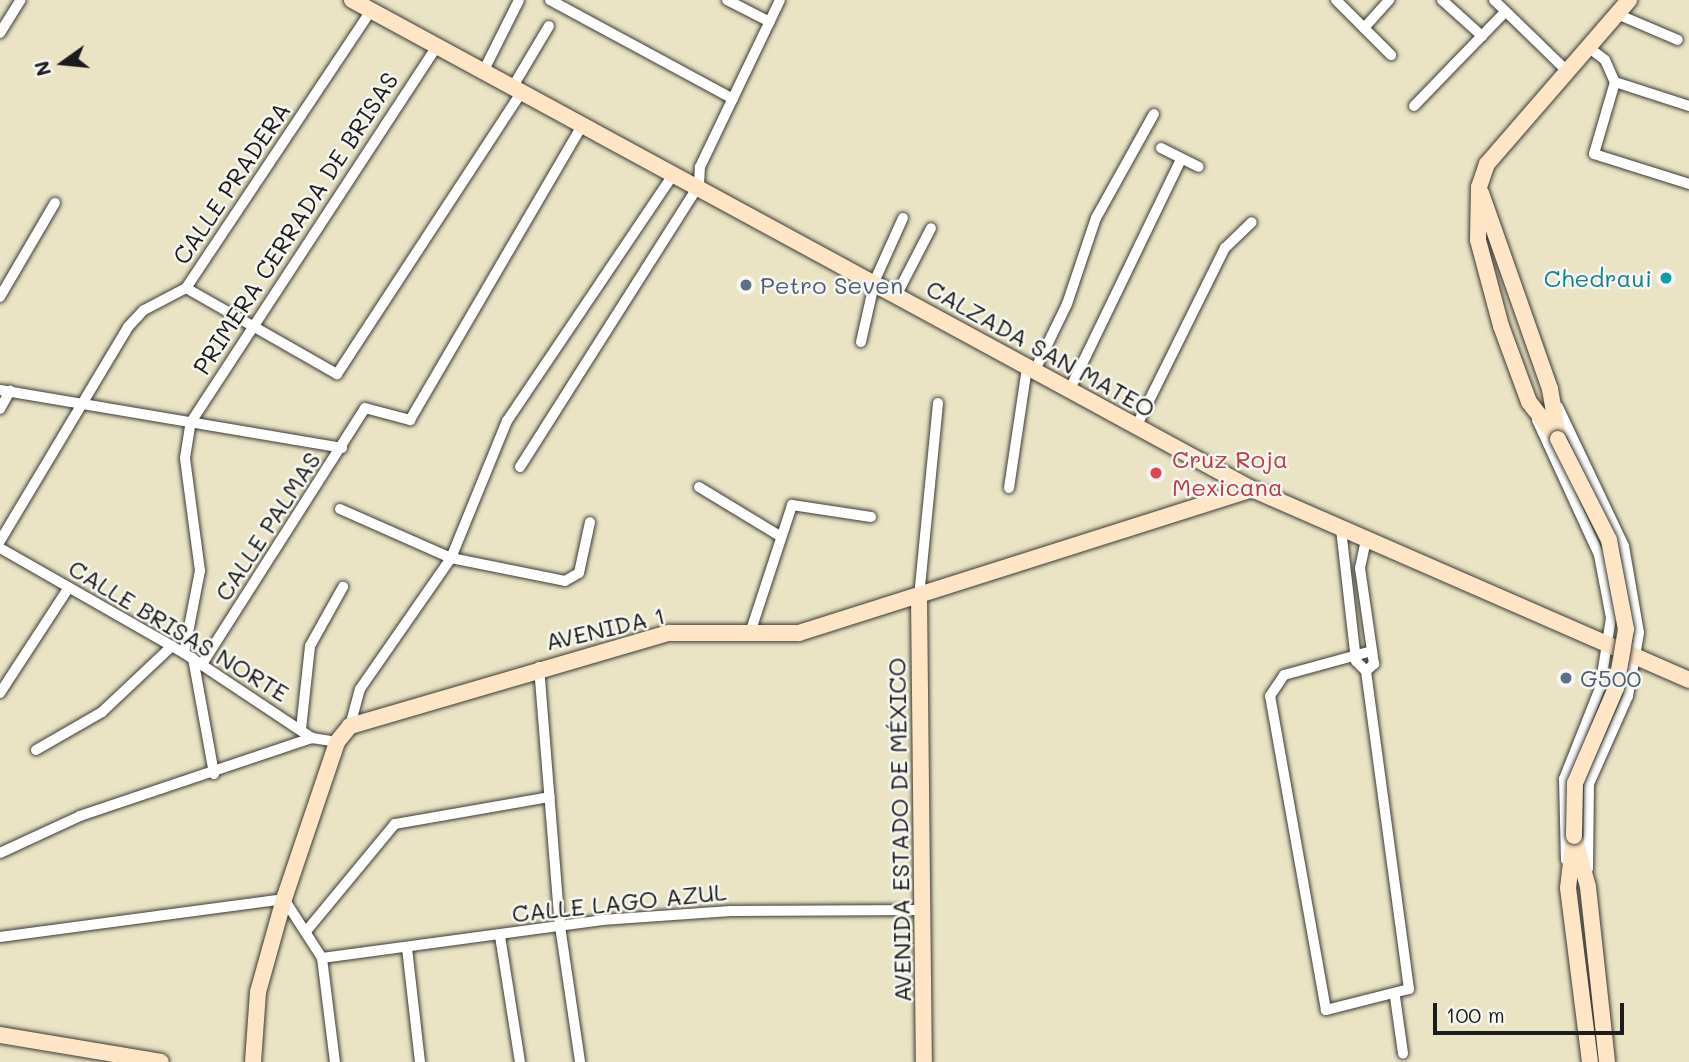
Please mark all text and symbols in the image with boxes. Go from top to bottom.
north arrow [28,28,98,98]
text: N [28,58,56,79]
street label: PRIMERA CERRADA DE BRISAS [186,67,404,379]
street label: CALLE PRADERA [166,96,296,270]
place label: Chedraui [1544,264,1652,292]
marker: Chedraui [1658,270,1674,286]
place label: Petro Seven [760,271,903,299]
street label: CALZADA SAN MATEO [922,273,1160,423]
marker: Petro Seven [738,277,754,293]
place label: Cruz Roja Mexicana [1172,445,1288,501]
street label: CALLE PALMAS [208,446,326,606]
marker: Cruz Roja Mexicana [1146,463,1166,483]
street label: CALLE BRISAS NORTE [64,553,294,707]
street label: AVENIDA 1 [542,600,668,656]
street label: AVENIDA ESTADO DE MÉXICO [882,657,916,1003]
place label: G500 [1580,664,1641,692]
marker: G500 [1558,670,1574,686]
street label: CALLE LAGO AZUL [510,876,728,928]
scale bar [1437,988,1628,1032]
text: 100 m [1446,1001,1505,1028]

